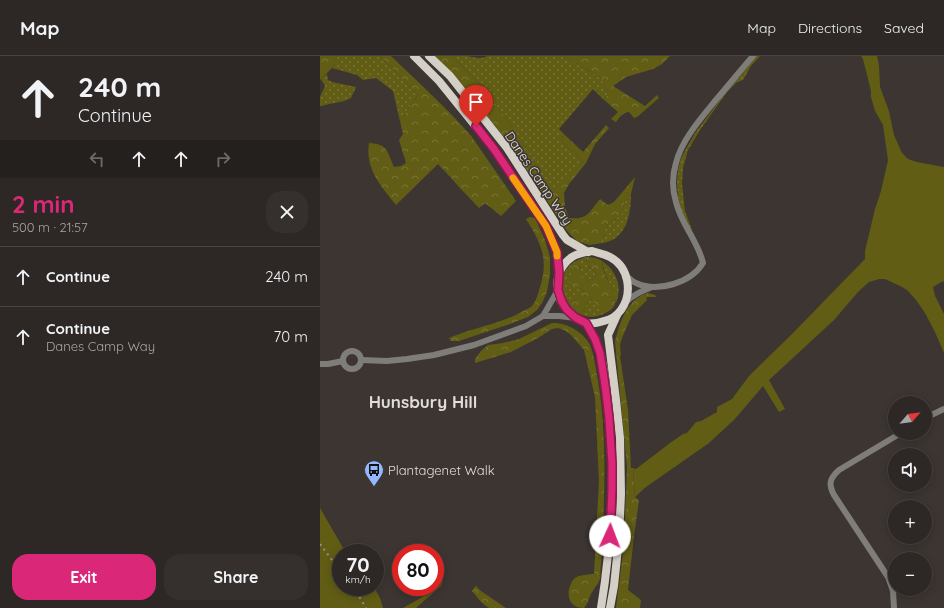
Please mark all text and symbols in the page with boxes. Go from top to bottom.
text: Map [20,16,59,40]
text: Map [747,19,776,37]
text: Directions [798,19,862,37]
text: Saved [884,19,924,37]
text: 240 m [78,69,161,104]
icon: ahead [12,72,64,124]
pin [459,85,493,126]
icon: arrive [465,91,487,113]
text: Continue [78,104,152,127]
street label: Danes Camp Way [502,128,576,228]
icon: left [86,148,108,170]
icon: ahead [128,148,150,170]
icon: ahead [170,148,192,170]
icon: right [212,148,234,170]
text: 2 min [12,189,74,219]
button: close [266,191,308,233]
text: 500 m · 21:57 [12,219,88,235]
icon: ahead [12,266,34,288]
text: Continue [46,267,110,286]
text: 240 m [265,267,308,286]
text: Continue [46,319,110,338]
icon: ahead [12,326,34,348]
text: 70 m [274,327,308,346]
text: Danes Camp Way [46,338,155,354]
district label: Hunsbury Hill [369,391,477,412]
north arrow [888,396,932,440]
map controls [888,396,932,596]
button: sound [888,448,932,492]
bus stop icon: Plantagenet Walk [363,459,385,487]
place label: Plantagenet Walk [388,462,495,478]
button: + [888,500,932,544]
position arrow [589,515,631,557]
speed limit sign: 80 [392,544,444,596]
text: 70 [346,552,370,577]
button: − [888,552,932,596]
button: Exit [12,554,156,600]
button: Share [164,554,308,600]
text: km/h [345,573,371,586]

